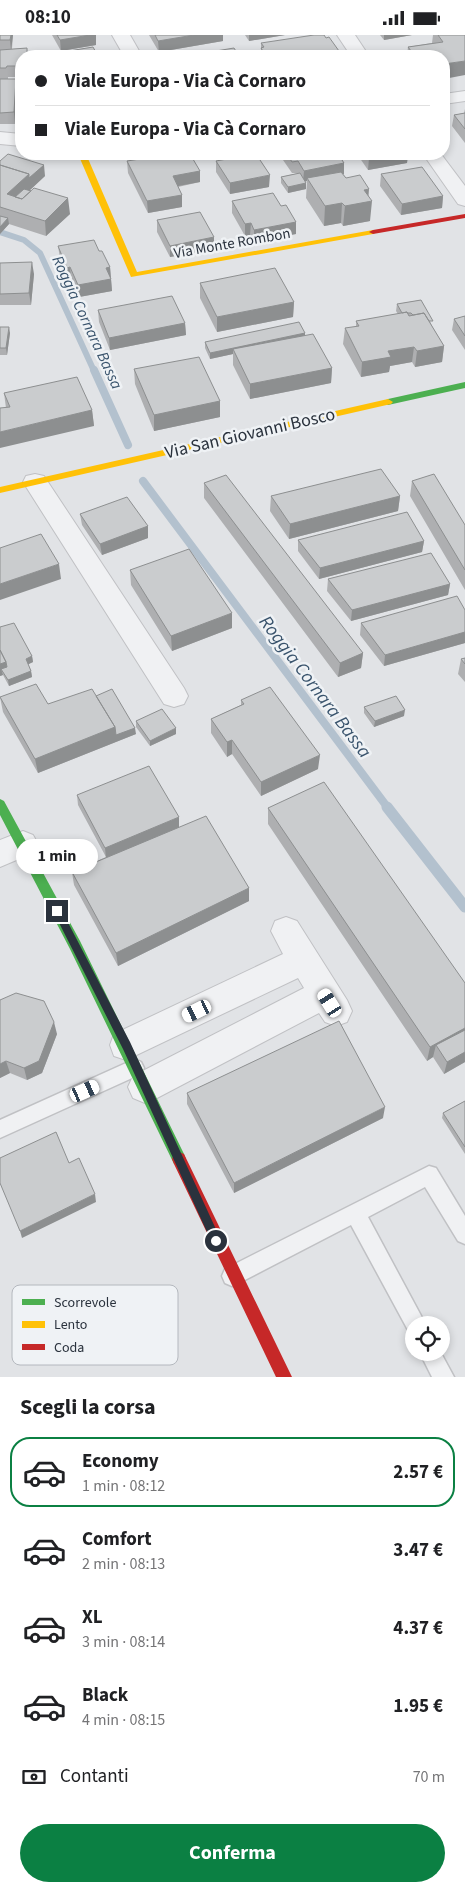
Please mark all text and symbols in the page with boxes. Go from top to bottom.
text: 08:10 [25,4,71,31]
text: Viale Europa - Via Cà Cornaro [65,68,306,95]
text: Viale Europa - Via Cà Cornaro [65,116,306,143]
street label: Via Monte Rombon [172,223,292,264]
water label: Roggia Cornara Bassa [46,252,128,393]
street label: Via San Giovanni Bosco [163,402,338,465]
water label: Roggia Cornara Bassa [252,610,377,764]
callout: 1 min [16,839,98,873]
text: 1 min [38,845,76,867]
route end [46,900,68,922]
car [315,986,344,1020]
car [180,998,213,1024]
car [68,1078,101,1104]
route start [205,1230,227,1252]
legend [12,1285,178,1365]
text: Scorrevole [54,1293,116,1313]
text: Lento [54,1315,87,1335]
map controls [405,1316,450,1361]
button: locate [405,1316,450,1361]
text: Coda [54,1338,84,1358]
text: Scegli la corsa [20,1391,156,1423]
text: Economy [82,1448,159,1475]
icon: car [22,1450,67,1495]
text: 2.57 € [393,1459,443,1486]
text: 1 min · 08:12 [82,1475,165,1497]
text: Comfort [82,1526,152,1553]
icon: car [22,1528,67,1573]
text: 3.47 € [393,1537,443,1564]
text: 2 min · 08:13 [82,1553,165,1575]
text: XL [82,1604,103,1631]
icon: car [22,1606,67,1651]
text: 4.37 € [393,1615,443,1642]
text: 3 min · 08:14 [82,1631,165,1653]
text: Black [82,1682,128,1709]
icon: car [22,1684,67,1729]
text: 1.95 € [393,1693,443,1720]
text: 4 min · 08:15 [82,1709,165,1731]
icon: cash [20,1763,48,1791]
text: Contanti [60,1763,129,1790]
text: 70 m [413,1766,445,1788]
button: Conferma [20,1824,445,1882]

